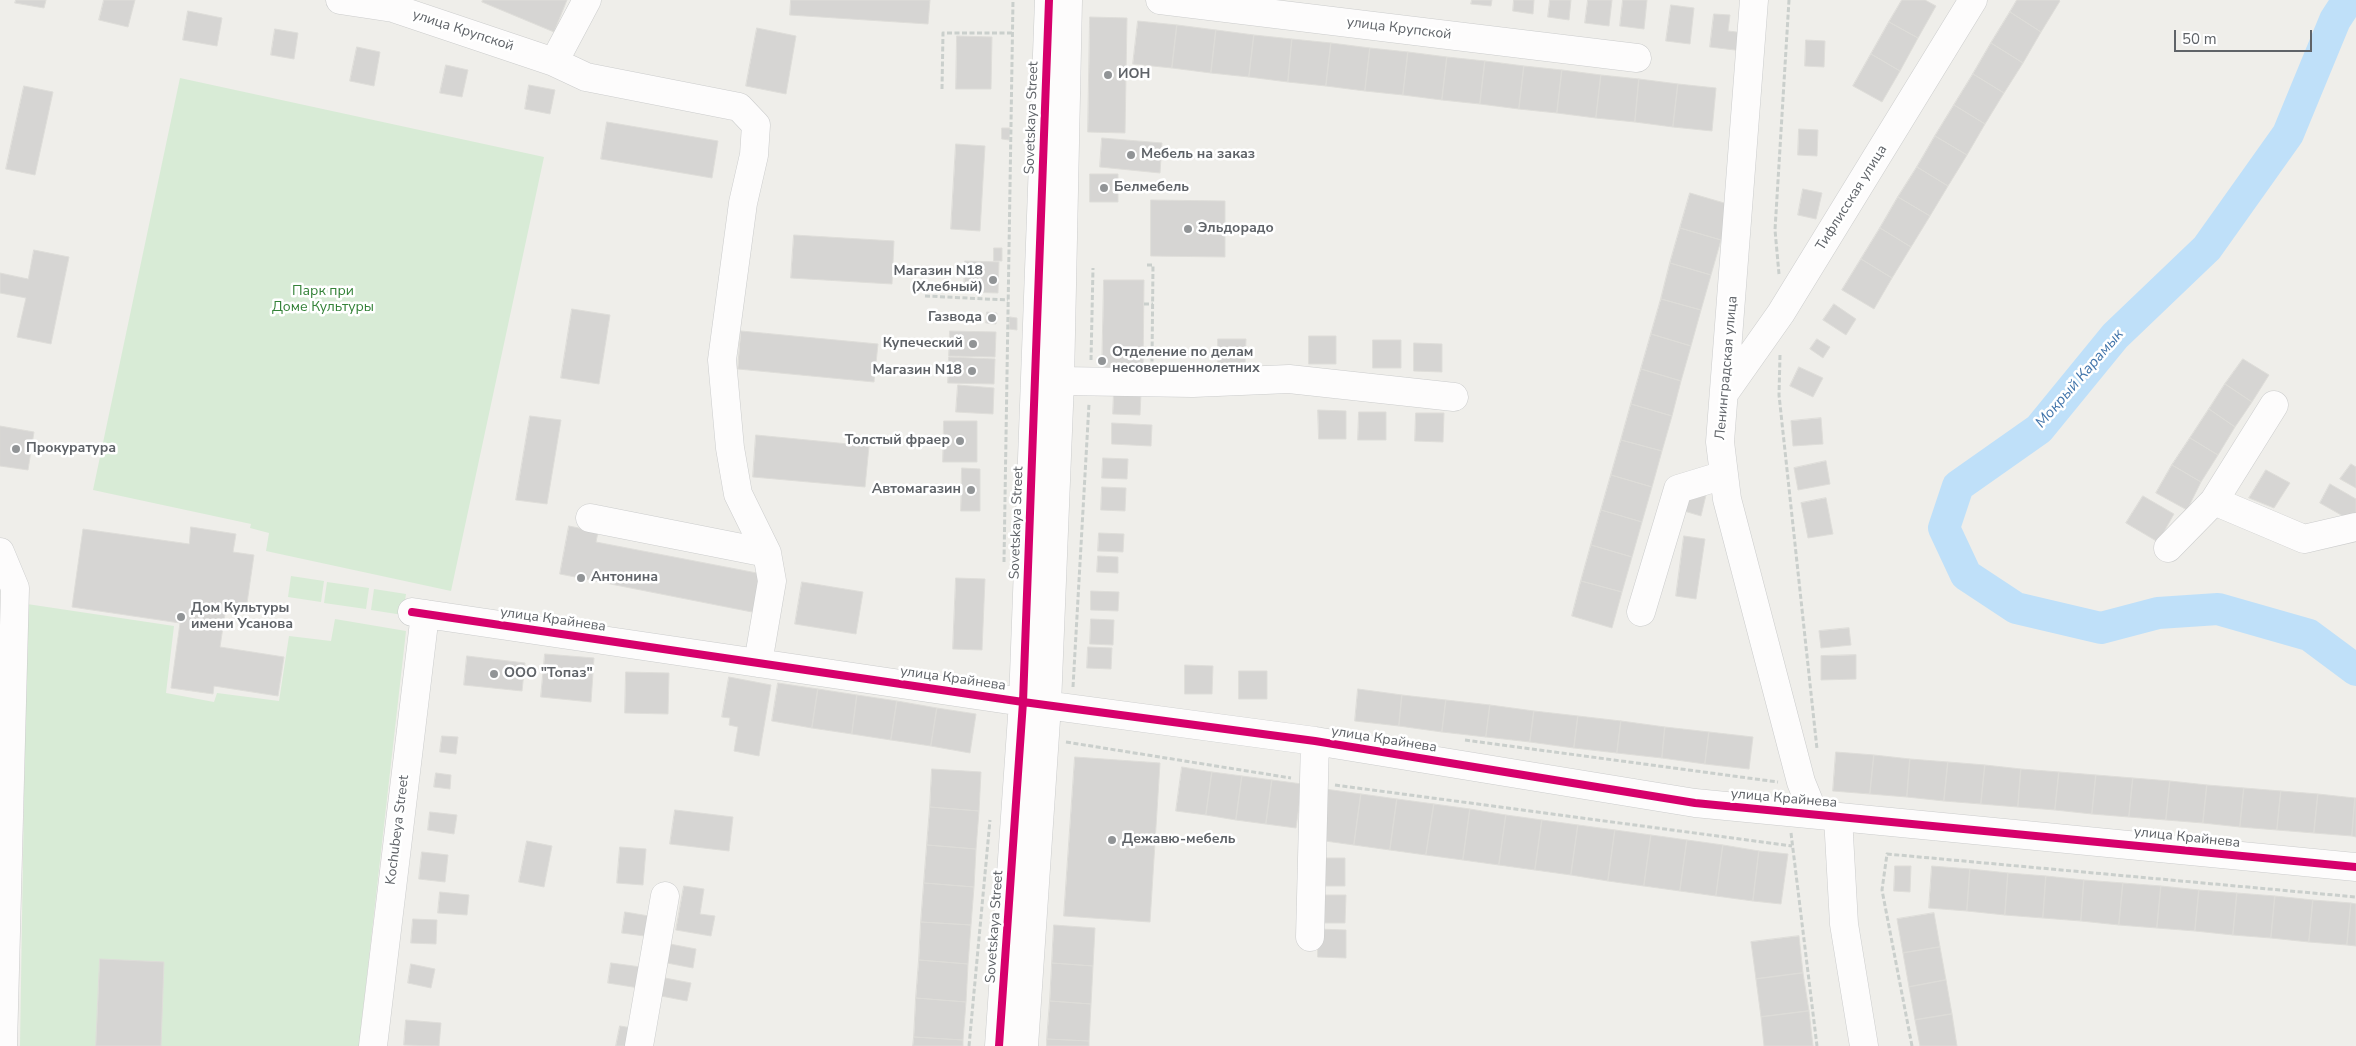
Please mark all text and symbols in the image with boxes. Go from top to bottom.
street label: улица Крупской [410,7,516,55]
street label: улица Крупской [1346,14,1452,44]
scale bar [2176,20,2314,52]
text: 50 m [2182,29,2217,49]
street label: Sovetskaya Street [1022,61,1042,175]
place label: ИОН [1118,67,1150,83]
marker: ИОН [1102,69,1114,81]
street label: Тифлисская улица [1813,142,1891,254]
place label: Мебель на заказ [1141,147,1255,163]
marker: Мебель на заказ [1125,149,1137,161]
place label: Белмебель [1114,180,1189,196]
marker: Белмебель [1098,182,1110,194]
place label: Эльдорадо [1198,221,1274,237]
marker: Эльдорадо [1182,223,1194,235]
place label: Магазин N18 (Хлебный) [893,264,983,296]
marker: Магазин N18 (Хлебный) [987,274,999,286]
park label: Парк при Доме Культуры [272,284,374,316]
street label: Ленинградская улица [1712,295,1742,441]
place label: Газвода [928,310,982,326]
marker: Газвода [986,312,998,324]
water label: Мокрый Карамык [2032,326,2128,432]
place label: Купеческий [883,336,963,352]
marker: Купеческий [967,338,979,350]
place label: Отделение по делам несовершеннолетних [1112,345,1260,378]
marker: Отделение по делам несовершеннолетних [1096,355,1108,367]
place label: Магазин N18 [872,363,962,379]
marker: Магазин N18 [966,365,978,377]
place label: Толстый фраер [845,433,950,449]
marker: Толстый фраер [954,435,966,447]
place label: Прокуратура [26,441,116,457]
marker: Прокуратура [10,443,22,455]
street label: Sovetskaya Street [1007,466,1027,580]
place label: Автомагазин [872,482,961,498]
marker: Автомагазин [965,484,977,496]
place label: Антонина [591,570,658,586]
marker: Антонина [575,572,587,584]
place label: Дом Культуры имени Усанова [191,601,293,634]
street label: улица Крайнева [499,604,607,636]
marker: Дом Культуры имени Усанова [175,611,187,623]
street label: улица Крайнева [899,663,1007,695]
place label: ООО "Топаз" [504,666,593,682]
marker: ООО "Топаз" [488,668,500,680]
street label: улица Крайнева [1330,723,1438,757]
street label: Kochubeya Street [383,774,413,886]
street label: улица Крайнева [1730,786,1838,812]
street label: улица Крайнева [2133,824,2241,852]
place label: Дежавю-мебель [1122,832,1236,848]
marker: Дежавю-мебель [1106,834,1118,846]
street label: Sovetskaya Street [983,870,1007,984]

